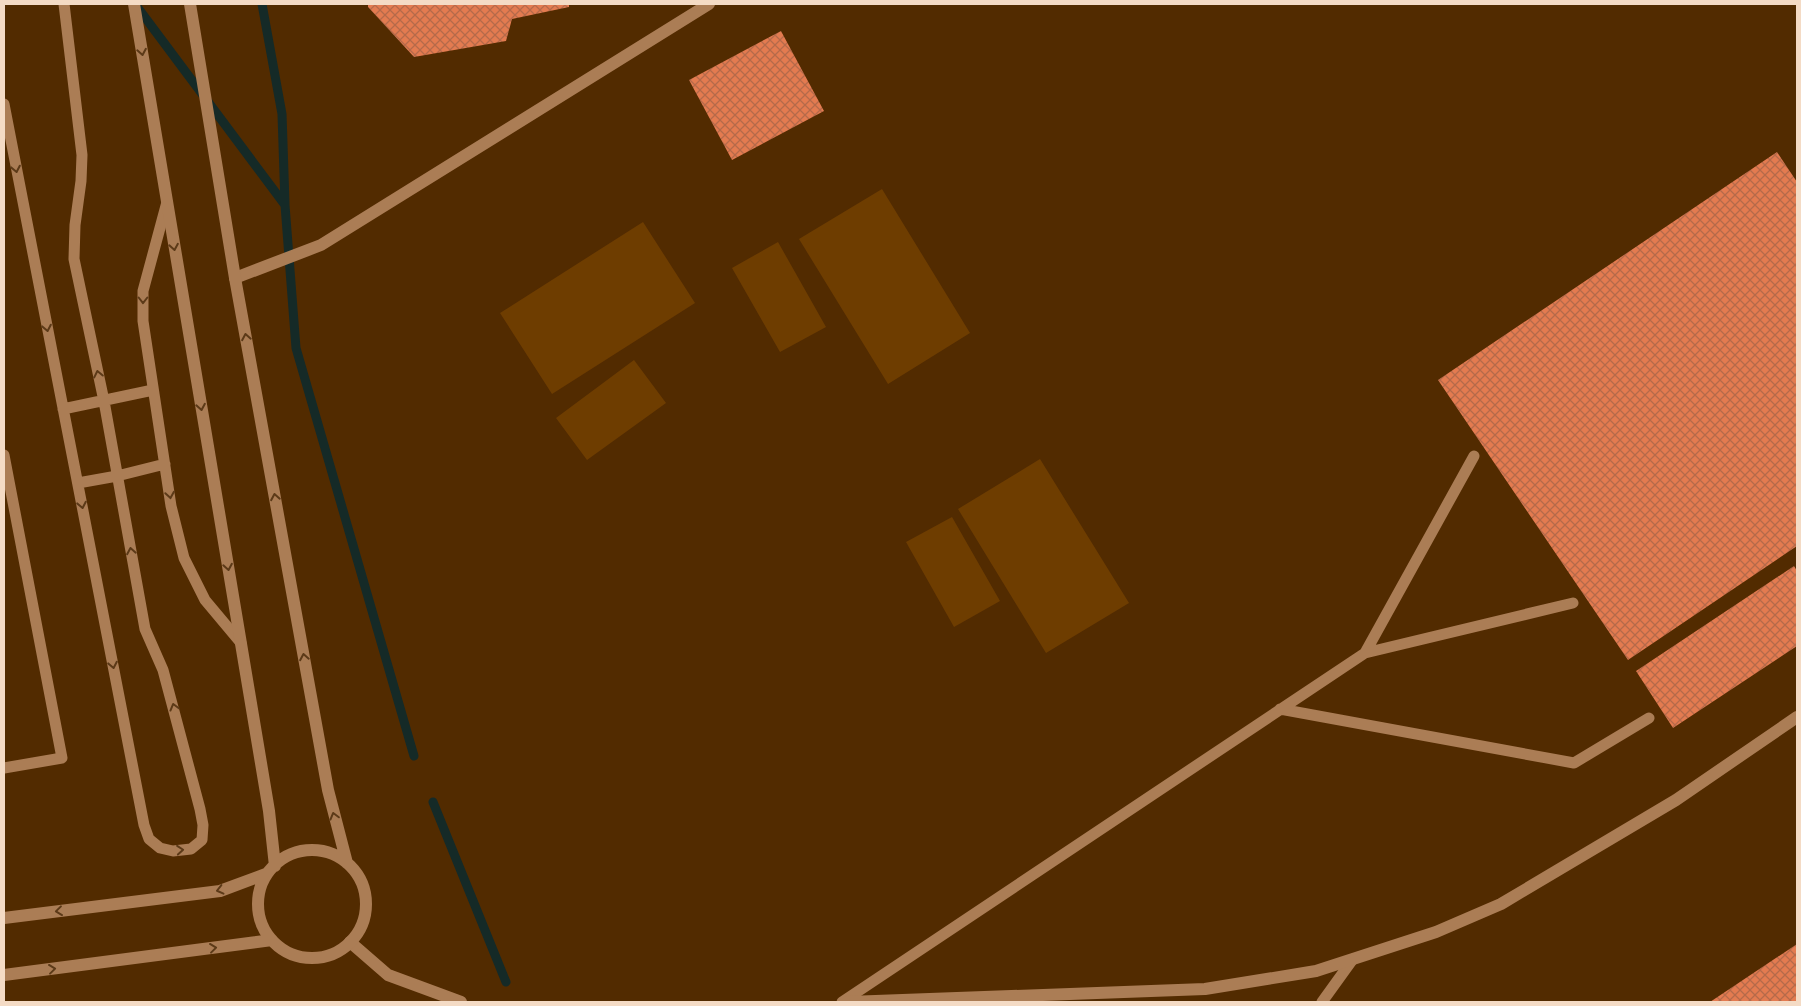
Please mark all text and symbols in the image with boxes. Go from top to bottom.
one-way arrow [136,47,146,56]
one-way arrow [11,164,21,173]
one-way arrow [169,242,179,251]
one-way arrow [138,296,148,304]
one-way arrow [42,324,52,333]
one-way arrow [241,332,251,341]
one-way arrow [93,369,104,378]
one-way arrow [196,402,206,411]
one-way arrow [164,491,174,500]
one-way arrow [270,492,280,501]
one-way arrow [76,501,86,509]
one-way arrow [126,547,136,555]
one-way arrow [223,563,233,571]
one-way arrow [299,652,309,661]
one-way arrow [107,660,117,669]
one-way arrow [169,703,179,711]
one-way arrow [330,813,340,821]
one-way arrow [176,845,184,856]
one-way arrow [216,884,225,895]
one-way arrow [55,905,63,916]
one-way arrow [210,943,218,954]
one-way arrow [48,964,56,974]

